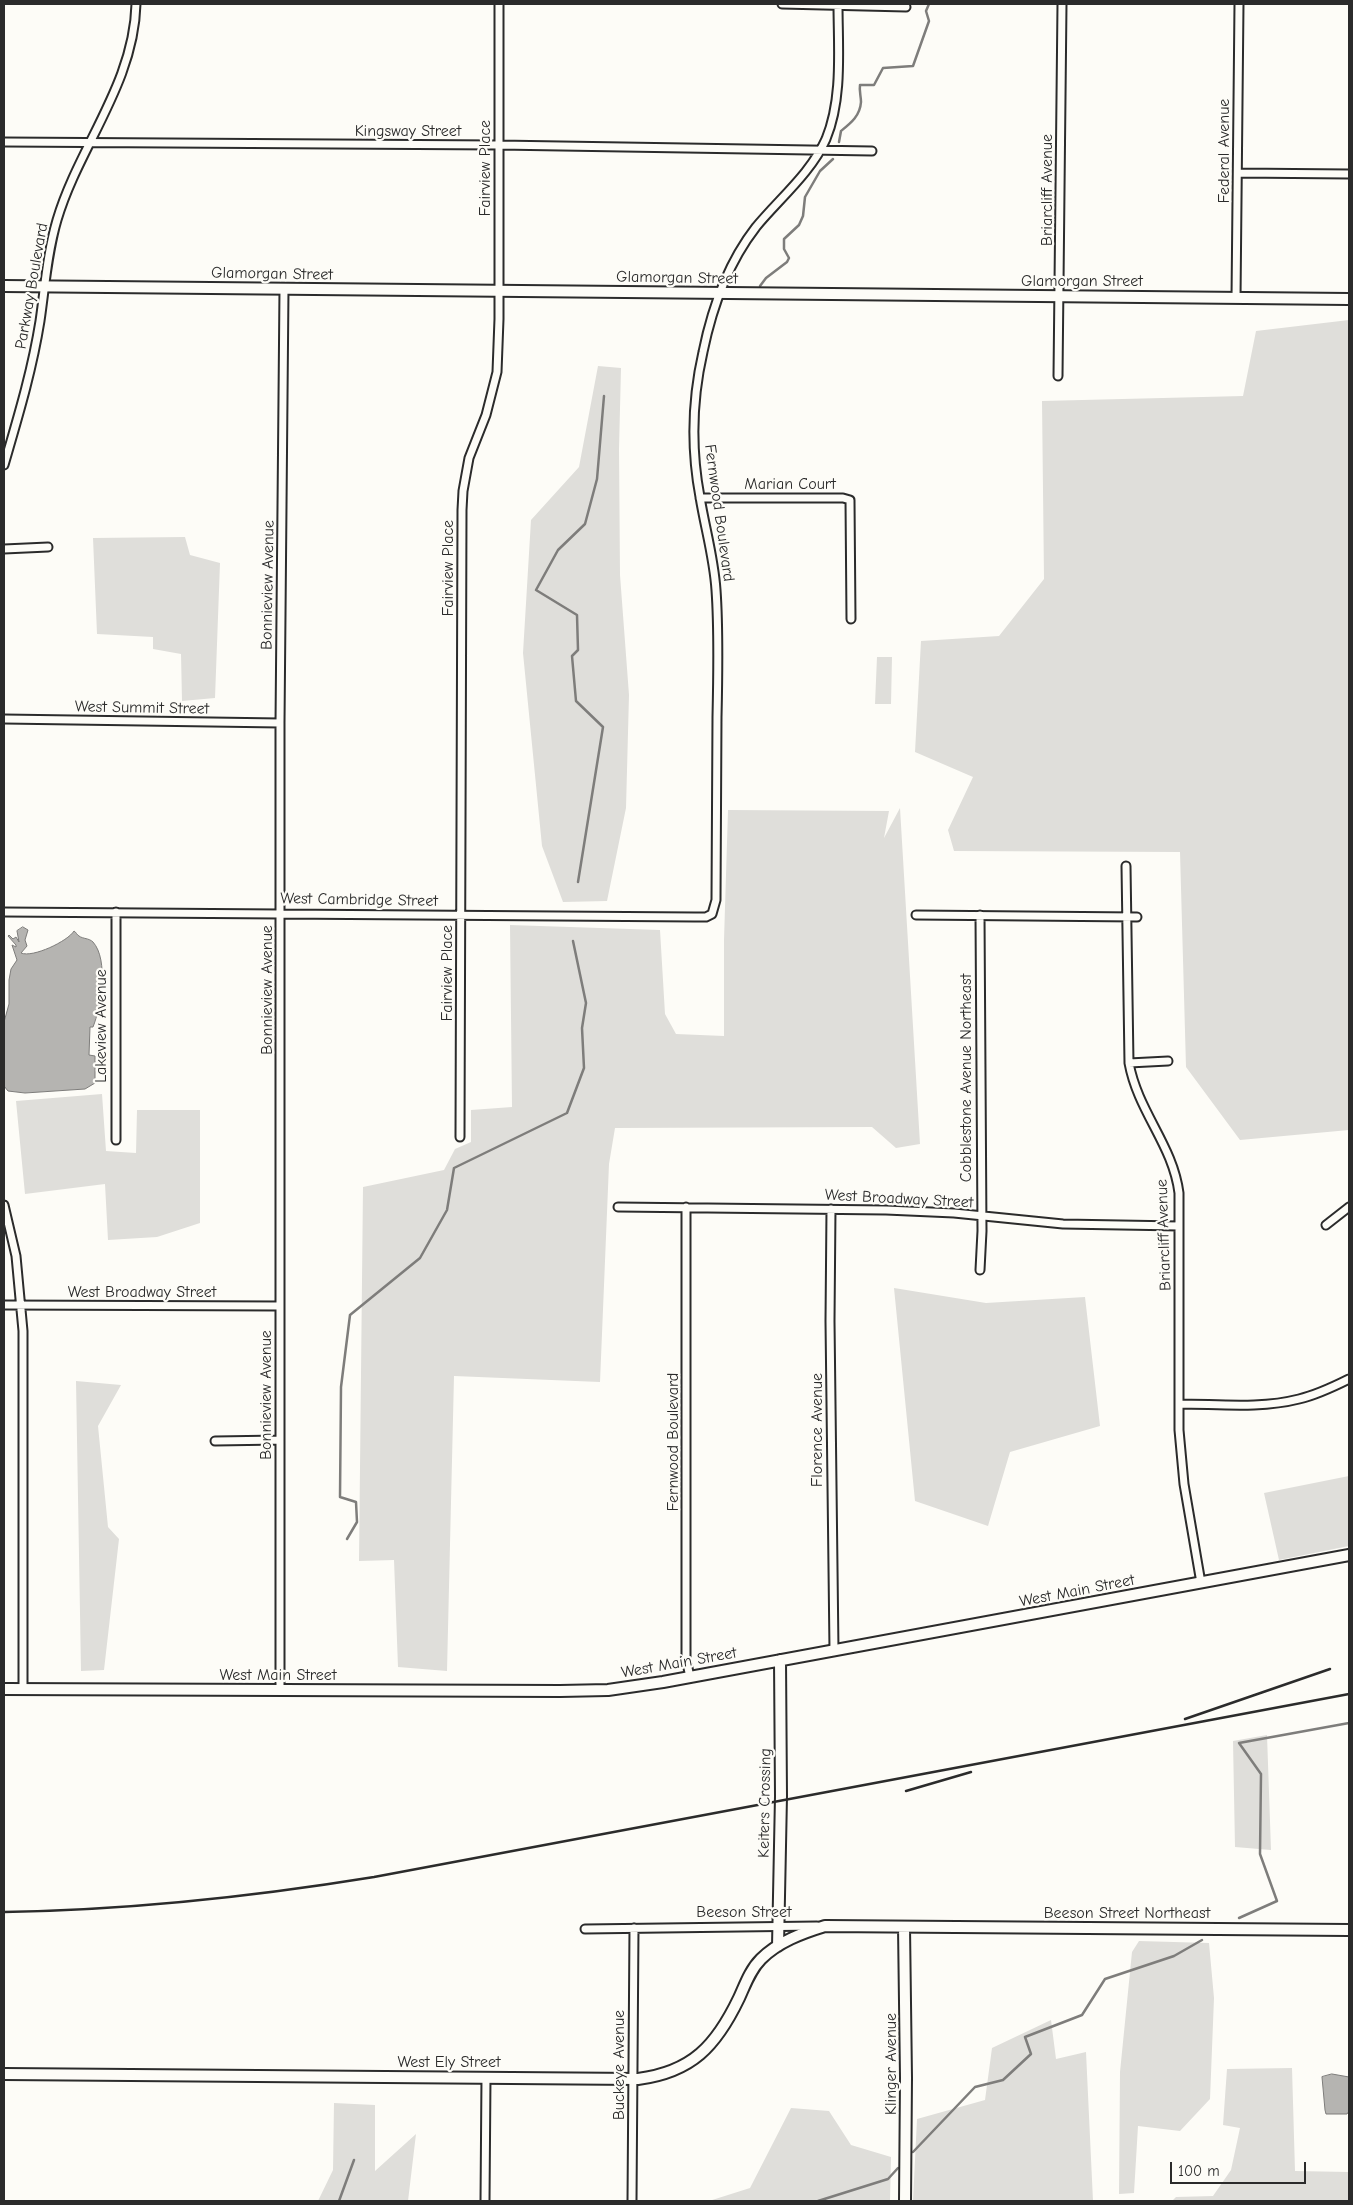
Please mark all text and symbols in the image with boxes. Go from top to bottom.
street label: Federal Avenue [1214,99,1234,203]
street label: Fairview Place [475,120,495,216]
street label: Kingsway Street [355,121,461,141]
street label: Briarcliff Avenue [1037,134,1057,246]
street label: Parkway Boulevard [11,221,53,351]
street label: Glamorgan Street [211,263,333,285]
street label: Glamorgan Street [616,267,738,289]
street label: Glamorgan Street [1021,271,1143,291]
street label: Fernwood Boulevard [700,443,738,583]
street label: Marian Court [744,474,836,494]
street label: Bonnieview Avenue [257,520,279,650]
street label: Fairview Place [438,520,458,616]
street label: West Summit Street [75,697,209,719]
street label: West Cambridge Street [280,889,438,911]
street label: Bonnieview Avenue [257,925,277,1055]
street label: Fairview Place [437,925,457,1021]
street label: Lakeview Avenue [91,969,111,1083]
street label: Cobblestone Avenue Northeast [956,974,976,1182]
street label: Briarcliff Avenue [1152,1179,1176,1291]
street label: West Broadway Street [824,1186,974,1212]
street label: West Broadway Street [68,1282,216,1302]
street label: Bonnieview Avenue [256,1330,276,1460]
street label: Fernwood Boulevard [663,1373,683,1511]
street label: Florence Avenue [807,1373,827,1487]
street label: West Main Street [1018,1570,1136,1612]
street label: West Main Street [620,1643,738,1683]
street label: West Main Street [220,1665,336,1685]
street label: Keiters Crossing [754,1748,776,1858]
street label: Beeson Street [696,1902,792,1922]
street label: Beeson Street Northeast [1044,1903,1210,1923]
street label: Buckeye Avenue [609,2010,629,2120]
street label: Klinger Avenue [881,2013,901,2115]
street label: West Ely Street [397,2052,501,2072]
scale bar [1173,2152,1309,2184]
text: 100 m [1178,2162,1220,2180]

